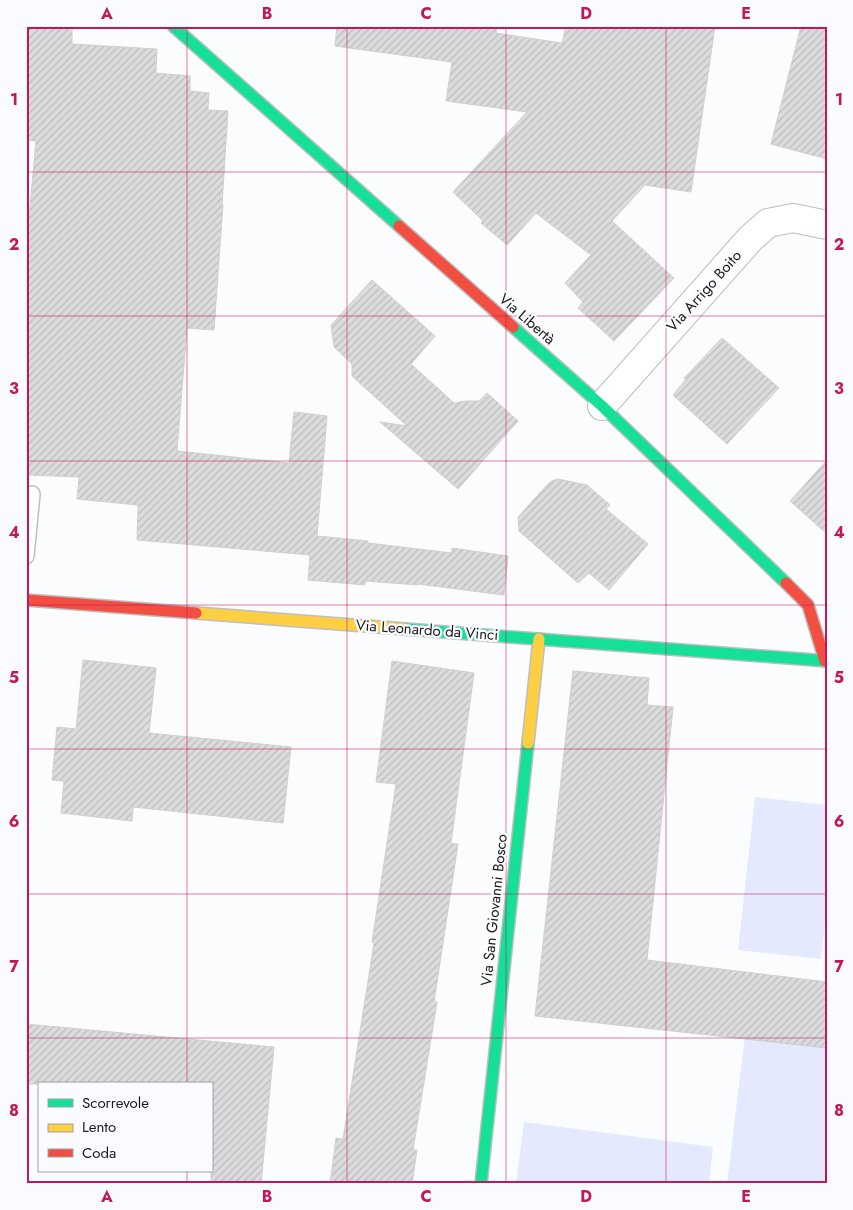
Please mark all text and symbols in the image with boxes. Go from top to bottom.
text: A [100,2,113,25]
text: B [262,2,272,25]
text: C [420,2,432,25]
text: D [580,2,592,25]
text: E [741,2,751,25]
text: 1 [10,88,18,111]
text: 1 [835,88,843,111]
text: 2 [9,233,19,256]
text: 2 [834,233,844,256]
street label: Via Arrigo Boito [661,245,747,337]
street label: Via Libertà [494,288,560,350]
text: 3 [9,377,19,400]
text: 3 [834,377,844,400]
text: 4 [8,521,20,544]
text: 4 [833,521,845,544]
street label: Via Leonardo da Vinci [355,614,499,646]
text: 5 [9,666,19,689]
text: 5 [834,666,844,689]
text: 6 [9,810,19,833]
text: 6 [834,810,844,833]
street label: Via San Giovanni Bosco [475,833,513,987]
text: 7 [9,955,19,978]
text: 7 [834,955,844,978]
legend [38,1082,212,1172]
text: Scorrevole [82,1092,149,1114]
text: 8 [9,1099,19,1122]
text: 8 [834,1099,844,1122]
text: Lento [82,1116,116,1138]
text: Coda [82,1142,116,1164]
text: A [100,1185,113,1208]
text: B [262,1185,272,1208]
text: C [420,1185,432,1208]
text: D [580,1185,592,1208]
text: E [741,1185,751,1208]

